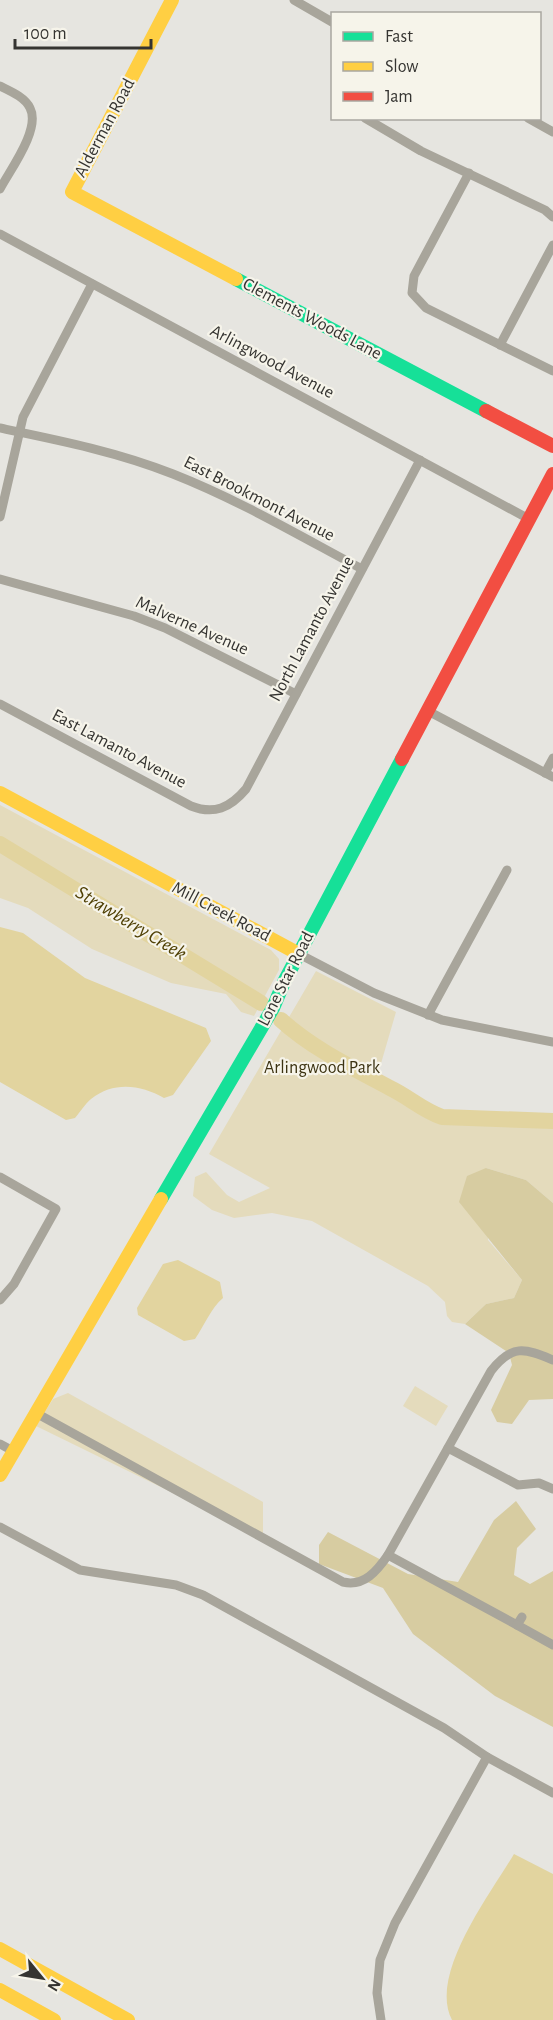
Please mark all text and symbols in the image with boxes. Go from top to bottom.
scale bar [15,12,152,50]
legend [331,12,541,120]
text: 100 m [24,25,67,43]
text: Fast [385,28,413,46]
text: Slow [385,58,418,76]
street label: Alderman Road [71,76,139,180]
text: Jam [385,88,413,106]
street label: Clements Woods Lane [240,275,384,363]
street label: Arlingwood Avenue [207,322,337,402]
street label: East Brookmont Avenue [181,453,337,545]
street label: North Lamanto Avenue [266,553,358,705]
street label: Malverne Avenue [133,593,251,659]
street label: East Lamanto Avenue [49,706,189,792]
street label: Mill Creek Road [169,879,273,945]
water label: Strawberry Creek [72,882,190,964]
street label: Lone Star Road [255,929,317,1029]
park label: Arlingwood Park [264,1059,381,1077]
north arrow [12,1948,72,2008]
text: N [44,1976,64,1994]

